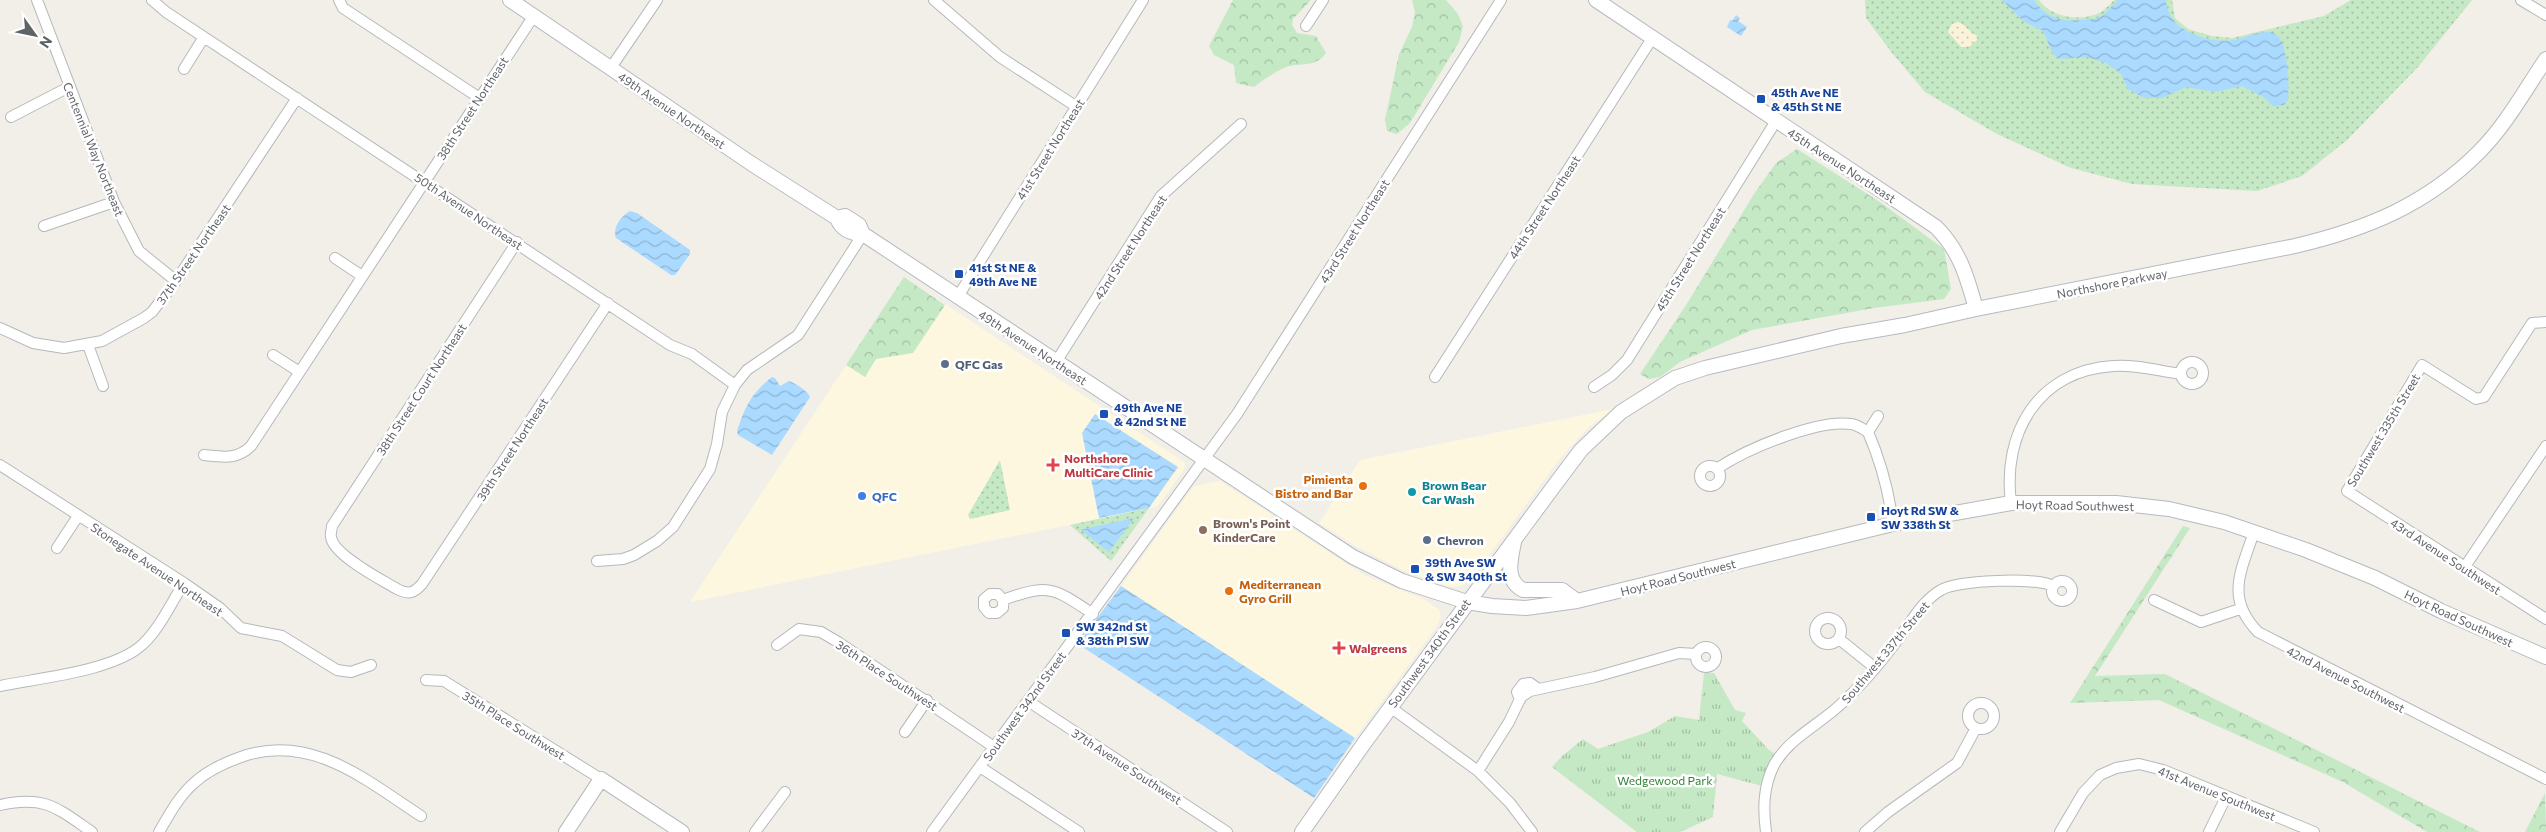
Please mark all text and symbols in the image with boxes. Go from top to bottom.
north arrow [10,10,60,60]
text: N [36,33,56,51]
street label: 38th Street Northeast [433,54,511,162]
street label: 49th Avenue Northeast [616,69,728,151]
street label: Centennial Way Northeast [61,80,127,218]
place label: 45th Ave NE & 45th St NE [1771,85,1842,113]
marker: 45th Ave NE & 45th St NE [1755,93,1767,105]
street label: 41st Street Northeast [1013,96,1087,202]
street label: 45th Avenue Northeast [1785,125,1899,205]
street label: 44th Street Northeast [1505,153,1583,261]
street label: 50th Avenue Northeast [412,170,526,252]
street label: 43rd Street Northeast [1316,176,1392,286]
street label: 42nd Street Northeast [1091,192,1169,302]
street label: 37th Street Northeast [153,201,233,307]
street label: 45th Street Northeast [1652,204,1728,314]
place label: 41st St NE & 49th Ave NE [969,260,1037,288]
street label: Northshore Parkway [2055,265,2169,301]
marker: 41st St NE & 49th Ave NE [953,268,965,280]
street label: 49th Avenue Northeast [976,307,1090,387]
street label: 38th Street Court Northeast [373,320,469,458]
place label: QFC Gas [955,357,1003,371]
marker: QFC Gas [939,358,951,370]
street label: Southwest 335th Street [2344,371,2422,489]
street label: 39th Street Northeast [473,395,551,503]
place label: 49th Ave NE & 42nd St NE [1114,400,1186,428]
marker: 49th Ave NE & 42nd St NE [1098,408,1110,420]
place label: Northshore MultiCare Clinic [1064,451,1153,479]
marker: Northshore MultiCare Clinic [1046,458,1060,472]
place label: Pimienta Bistro and Bar [1275,472,1353,500]
place label: Brown Bear Car Wash [1422,478,1486,506]
marker: Pimienta Bistro and Bar [1357,480,1369,492]
marker: Brown Bear Car Wash [1406,486,1418,498]
place label: QFC [872,489,897,503]
marker: QFC [856,490,868,502]
street label: Hoyt Road Southwest [2016,497,2134,513]
place label: Hoyt Rd SW & SW 338th St [1881,503,1960,531]
marker: Hoyt Rd SW & SW 338th St [1865,511,1877,523]
street label: 43rd Avenue Southwest [2388,515,2504,597]
place label: Brown's Point KinderCare [1213,516,1290,544]
street label: Stonegate Avenue Northeast [88,519,226,619]
marker: Brown's Point KinderCare [1197,524,1209,536]
place label: Chevron [1437,533,1484,547]
marker: Chevron [1421,534,1433,546]
place label: 39th Ave SW & SW 340th St [1425,555,1507,583]
street label: Hoyt Road Southwest [1619,556,1737,598]
marker: 39th Ave SW & SW 340th St [1409,563,1421,575]
place label: Mediterranean Gyro Grill [1239,577,1321,605]
marker: Mediterranean Gyro Grill [1223,585,1235,597]
street label: Hoyt Road Southwest [2402,587,2516,649]
street label: Southwest 340th Street [1385,596,1473,710]
street label: Southwest 337th Street [1838,598,1932,706]
place label: SW 342nd St & 38th Pl SW [1076,619,1149,647]
marker: SW 342nd St & 38th Pl SW [1060,627,1072,639]
street label: 36th Place Southwest [834,637,940,713]
place label: Walgreens [1349,641,1407,655]
marker: Walgreens [1333,642,1345,654]
street label: 42nd Avenue Southwest [2285,643,2407,715]
street label: Southwest 342nd Street [980,649,1068,763]
street label: 35th Place Southwest [460,688,568,762]
street label: 37th Avenue Southwest [1069,725,1185,807]
street label: 41st Avenue Southwest [2156,763,2278,823]
park label: Wedgewood Park [1617,773,1713,787]

